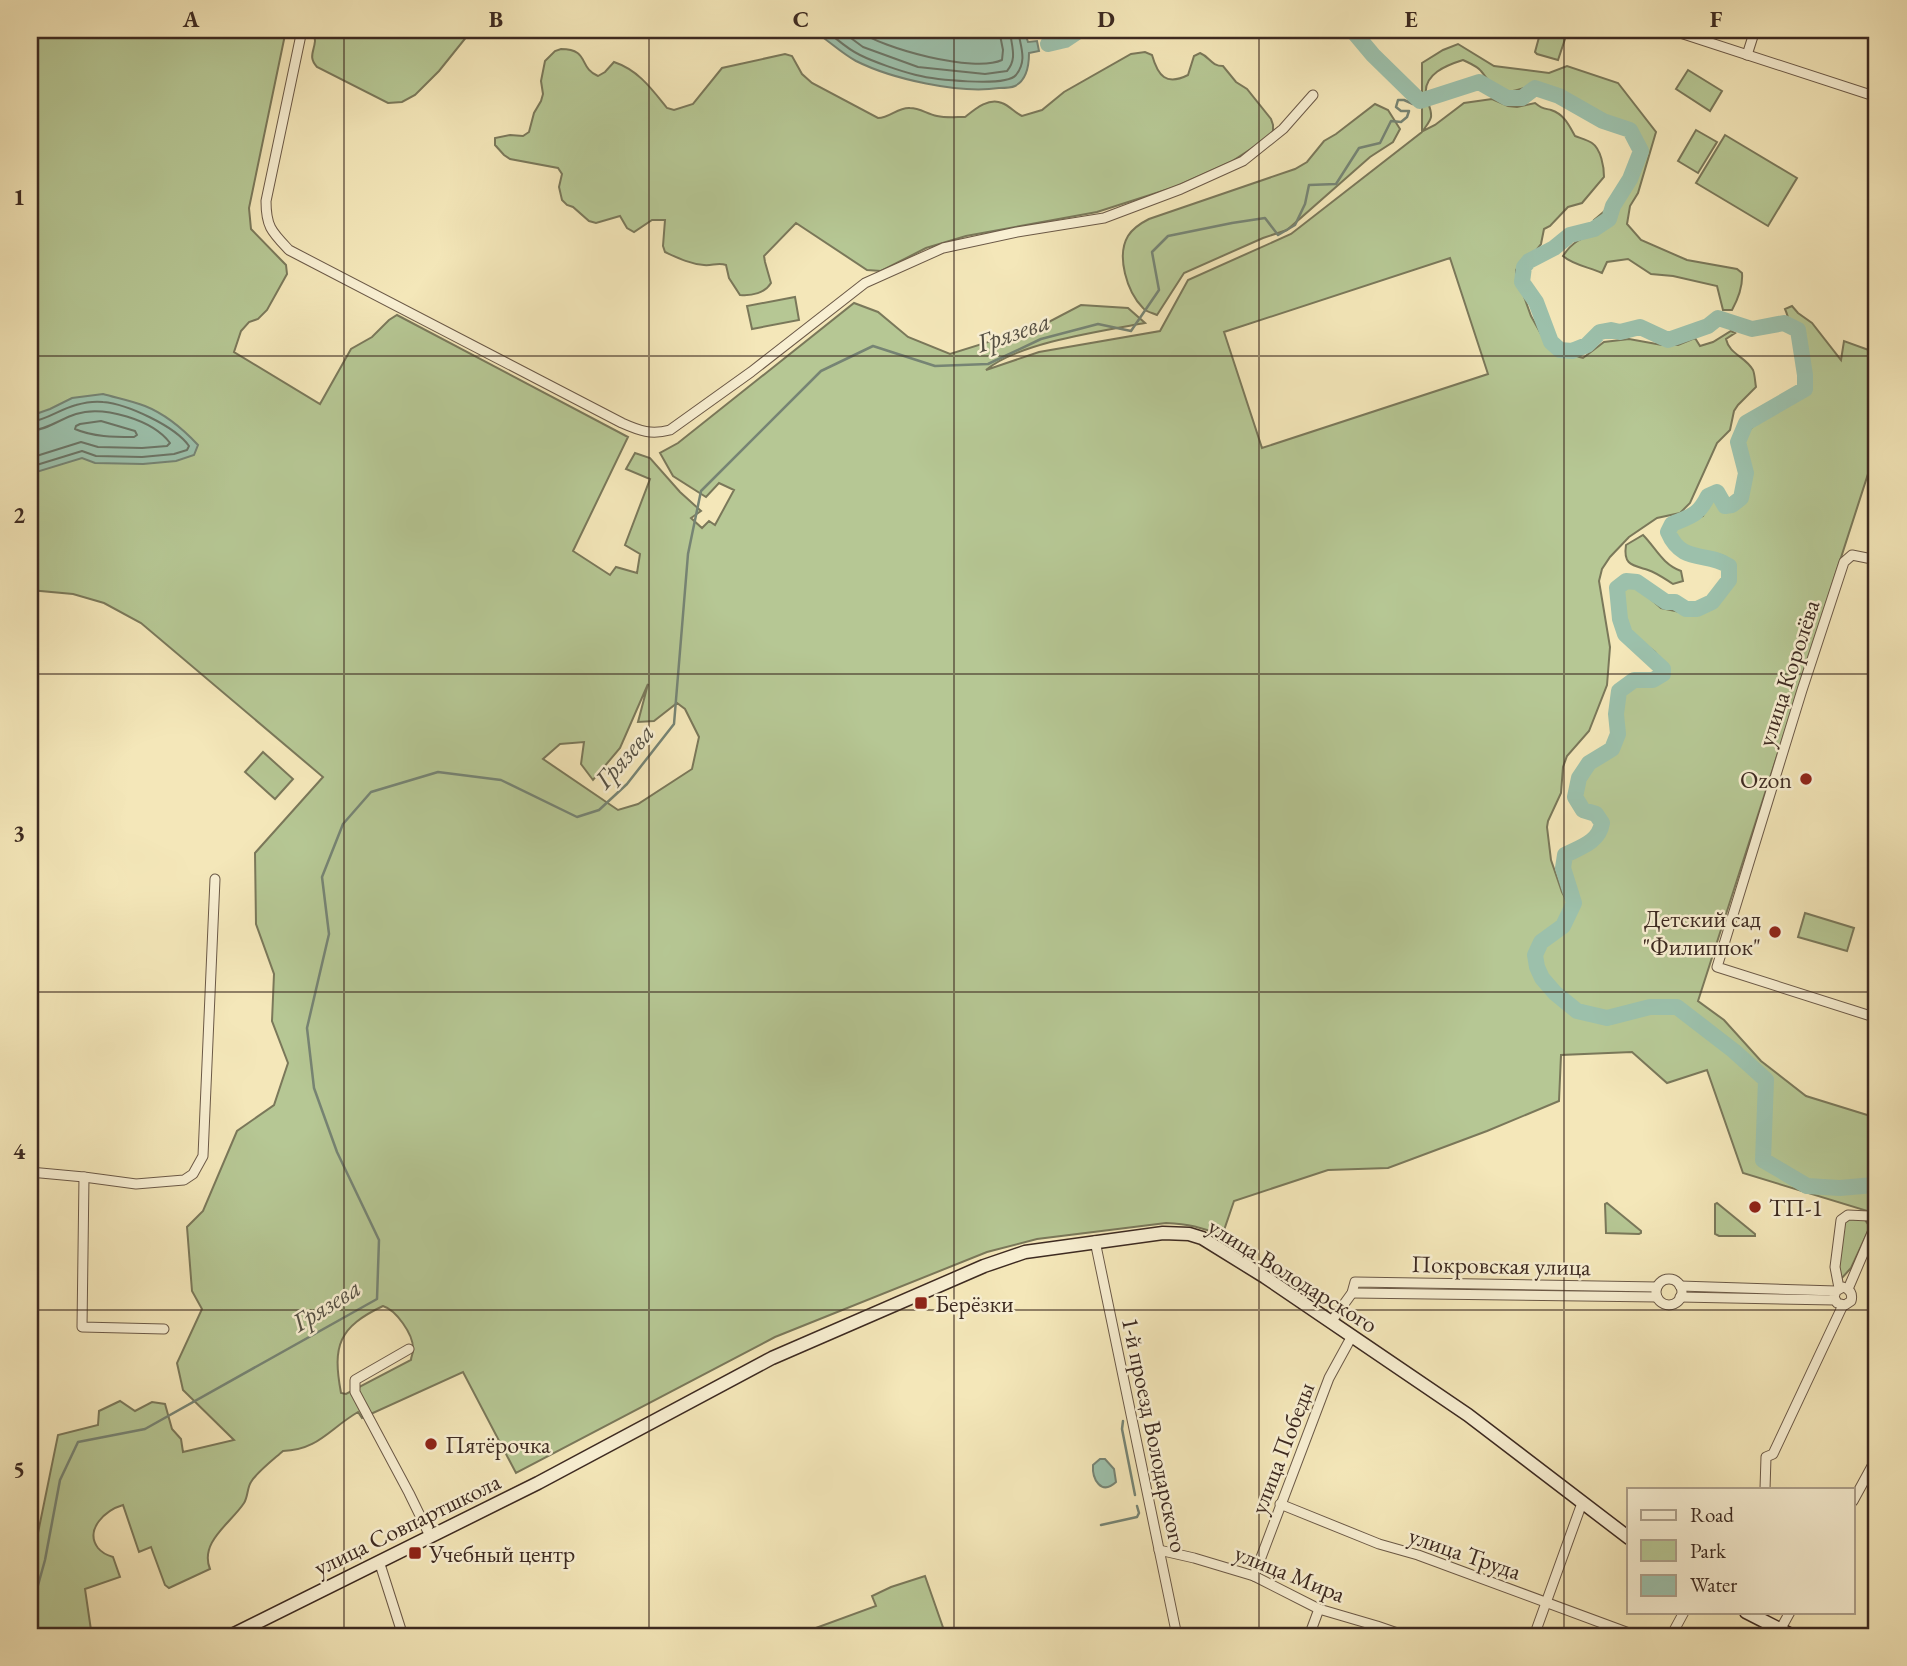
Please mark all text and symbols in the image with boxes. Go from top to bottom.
text: A [182,4,200,34]
text: B [489,4,503,34]
text: C [793,4,809,34]
text: D [1097,4,1115,34]
text: E [1404,4,1418,34]
text: F [1710,4,1723,34]
text: 1 [13,182,25,212]
water label: Грязева [971,304,1054,361]
text: 2 [13,500,25,530]
street label: улица Королёва [1750,595,1826,750]
water label: Грязева [586,716,662,796]
place label: Ozon [1740,764,1792,795]
marker: Ozon [1798,771,1814,787]
text: 3 [13,818,25,848]
place label: Детский сад "Филиппок" [1642,903,1761,962]
marker: Детский сад "Филиппок" [1767,924,1783,940]
text: 4 [13,1136,26,1166]
place label: ТП-1 [1769,1192,1823,1223]
marker: ТП-1 [1747,1199,1763,1215]
street label: улица Володарского [1202,1210,1384,1340]
street label: Покровская улица [1411,1248,1591,1282]
water label: Грязева [284,1271,367,1340]
place label: Берёзки [935,1288,1014,1319]
marker: Берёзки [913,1295,929,1311]
street label: 1-й проезд Володарского [1115,1315,1195,1556]
street label: улица Победы [1243,1377,1321,1518]
place label: Пятёрочка [445,1429,551,1460]
marker: Пятёрочка [423,1436,439,1452]
text: 5 [13,1454,25,1484]
street label: улица Совпартшкола [309,1465,506,1583]
legend [1627,1488,1854,1614]
text: Road [1690,1501,1734,1528]
street label: улица Труда [1405,1519,1526,1587]
street label: улица Мира [1230,1537,1350,1609]
text: Park [1690,1537,1727,1564]
place label: Учебный центр [428,1538,575,1569]
marker: Учебный центр [407,1545,423,1561]
text: Water [1690,1571,1737,1598]

